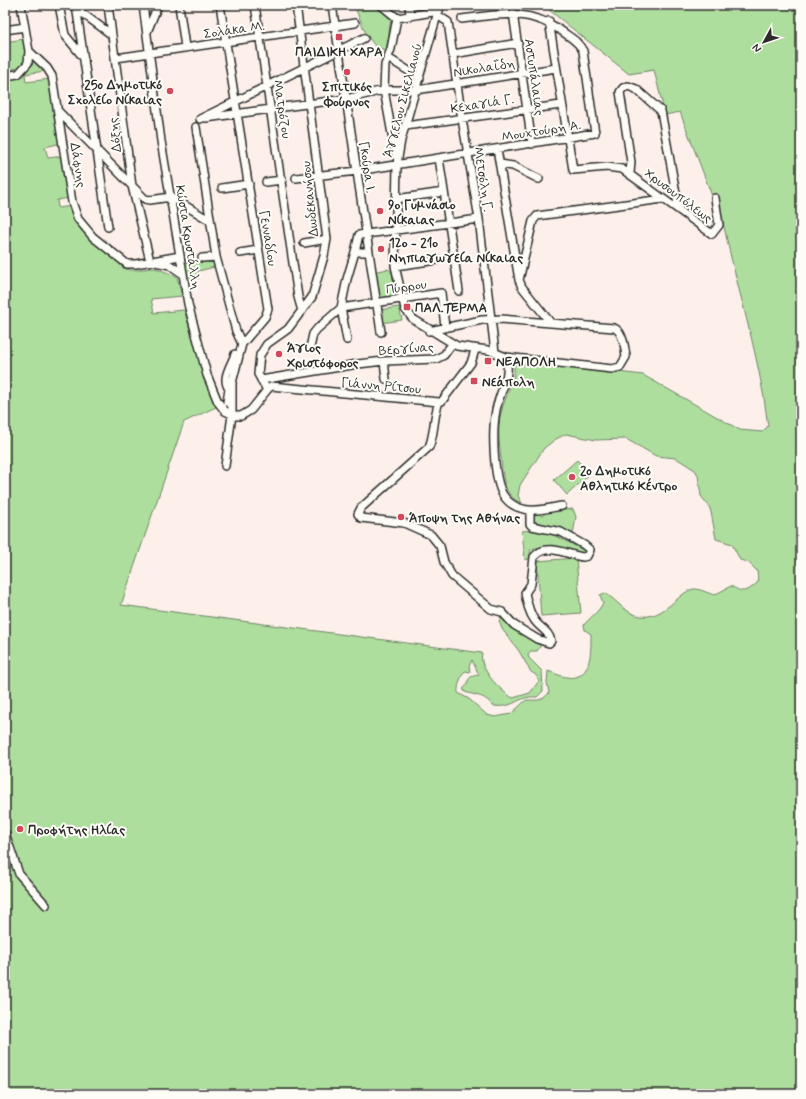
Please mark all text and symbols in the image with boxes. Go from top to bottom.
street label: Σολάκα Μ. [203,18,266,43]
north arrow [744,22,784,62]
marker: ΠΑΙΔΙΚΗ ΧΑΡΑ [334,32,344,42]
street label: Αστυπάλαιας [520,38,547,117]
text: N [749,40,765,55]
street label: Άγγελου Σικελιανού [380,41,427,159]
place label: ΠΑΙΔΙΚΗ ΧΑΡΑ [295,44,383,61]
street label: Νικολαΐδη [452,55,516,82]
marker: Σπιτικός Φούρνος [342,67,352,77]
place label: 25o Δημοτικό Σχολείο Νίκαιας [68,77,162,109]
street label: Ματρόζου [268,79,295,140]
place label: Σπιτικός Φούρνος [322,79,372,111]
marker: 25o Δημοτικό Σχολείο Νίκαιας [165,86,175,96]
street label: Κεχαγιά Γ. [449,91,515,118]
street label: Δόξης [105,116,126,153]
street label: Μουχτούρη Α. [500,117,582,146]
street label: Γκούρα Ι. [354,140,379,194]
street label: Δάφνης [66,141,90,189]
street label: Μετσόλη Γ. [469,146,496,213]
street label: Δωδεκανήσου [298,160,323,238]
street label: Χρυσουπόλεως [641,165,716,227]
street label: Κώστα Κρυστάλλη [171,184,204,291]
place label: 9ο Γυμνάσιο Νίκαιας [388,197,456,229]
marker: 9ο Γυμνάσιο Νίκαιας [375,206,385,216]
street label: Γενναδίου [255,209,280,267]
place label: 12ο - 21ο Νηπιαγωγεία Νίκαιας [389,235,523,267]
marker: 12ο - 21ο Νηπιαγωγεία Νίκαιας [376,244,386,254]
street label: Πύρρου [385,276,428,299]
place label: ΠΑΛ.ΤΕΡΜΑ [415,300,487,317]
marker: ΠΑΛ.ΤΕΡΜΑ [402,302,412,312]
street label: Βεργίνας [378,339,434,360]
place label: Άγιος Χριστόφορος [287,340,359,372]
marker: Άγιος Χριστόφορος [274,349,284,359]
place label: ΝΕΑΠΟΛΗ [496,354,556,371]
marker: ΝΕΑΠΟΛΗ [483,356,493,366]
place label: Νεάπολη [482,374,535,391]
street label: Γιάννη Ρίτσου [340,375,422,398]
marker: Νεάπολη [469,376,479,386]
place label: 2o Δημοτικό Αθλητικό Κέντρο [580,463,677,495]
marker: 2o Δημοτικό Αθλητικό Κέντρο [567,472,577,482]
place label: Άποψη της Αθήνας [409,510,520,527]
marker: Άποψη της Αθήνας [396,512,406,522]
place label: Προφήτης Ηλίας [28,822,126,839]
marker: Προφήτης Ηλίας [15,824,25,834]

